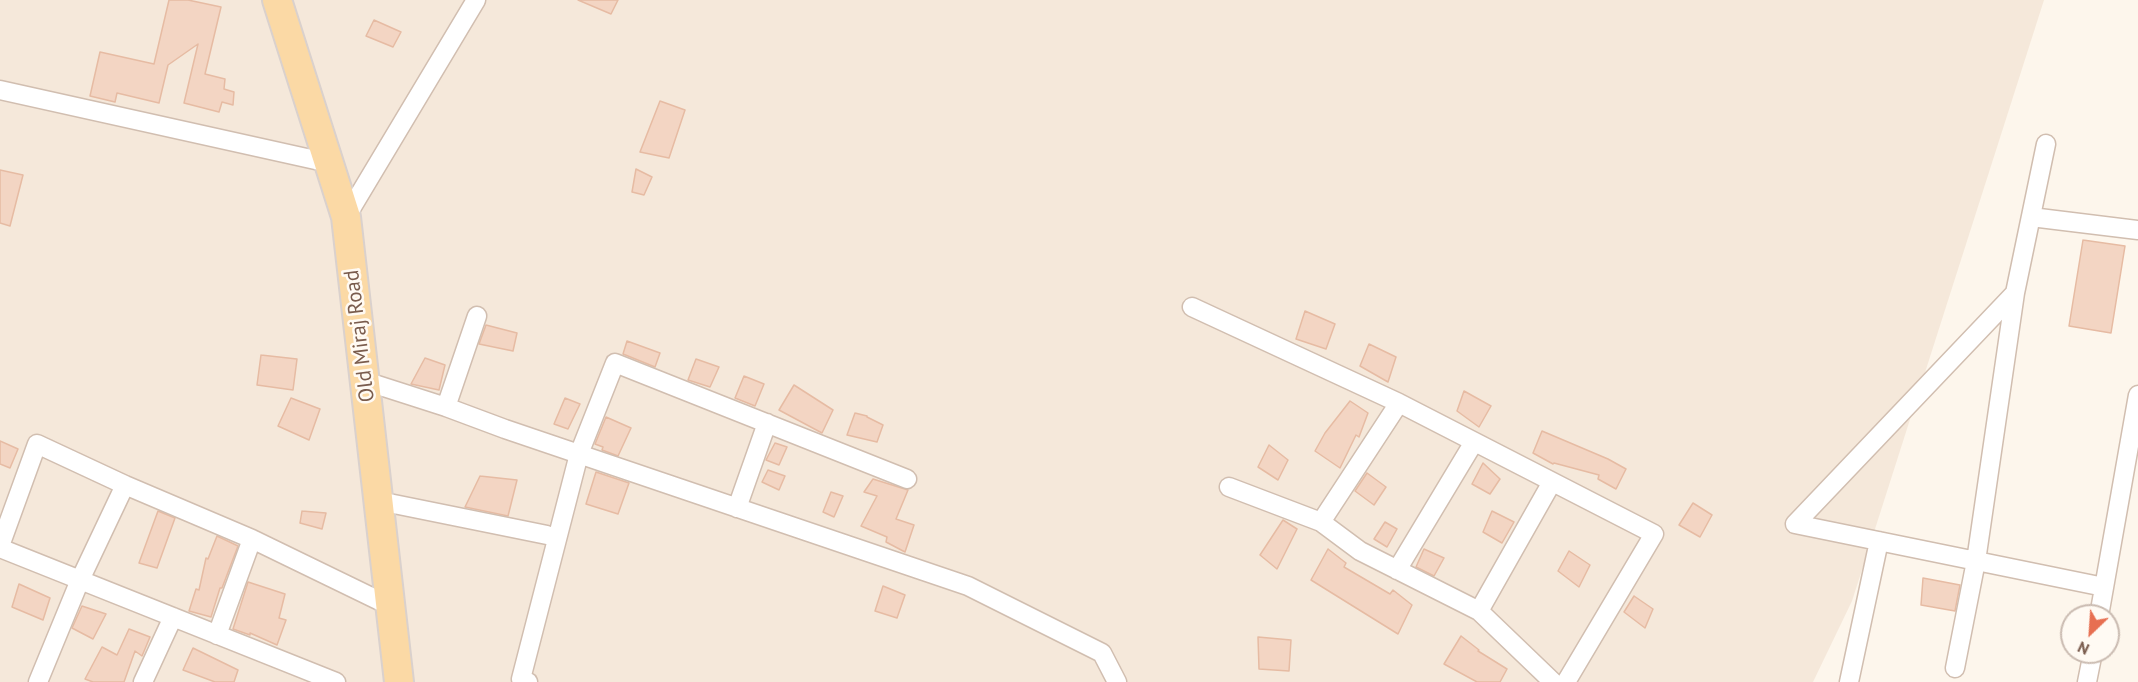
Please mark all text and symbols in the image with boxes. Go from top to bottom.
street label: Old Miraj Road [339,269,381,403]
north arrow [2060,604,2120,664]
text: N [2074,637,2092,660]

